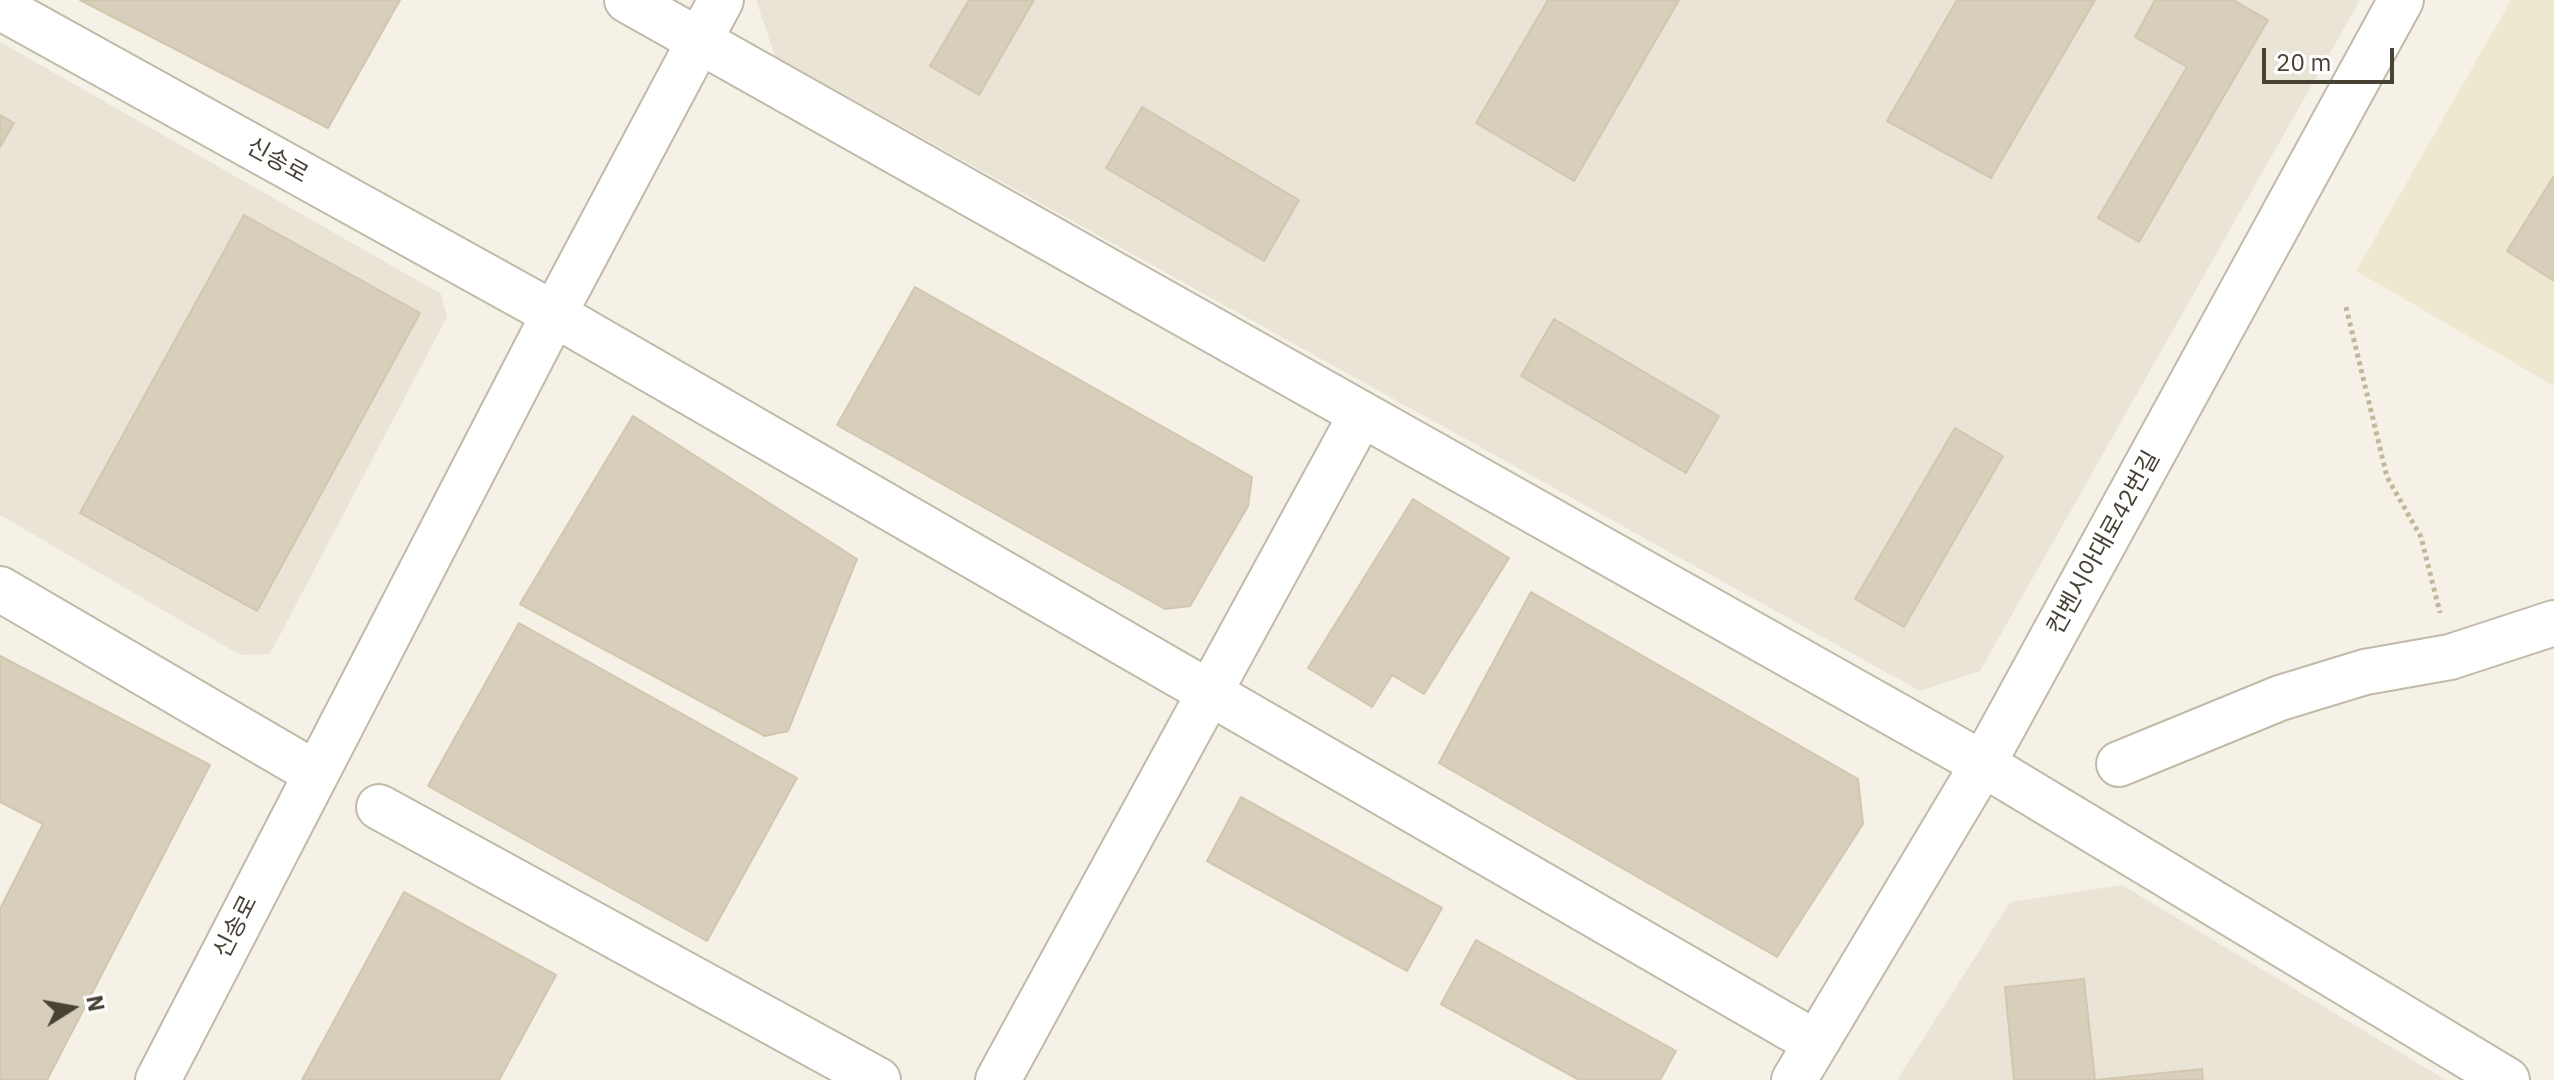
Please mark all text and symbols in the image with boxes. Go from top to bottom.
scale bar [2266,32,2398,82]
text: 20 m [2276,46,2331,78]
street label: 신송로 [241,132,313,190]
street label: 컨벤시아대로42번길 [2042,446,2166,640]
street label: 신송로 [208,891,264,963]
north arrow [32,968,112,1048]
text: N [80,993,112,1014]

